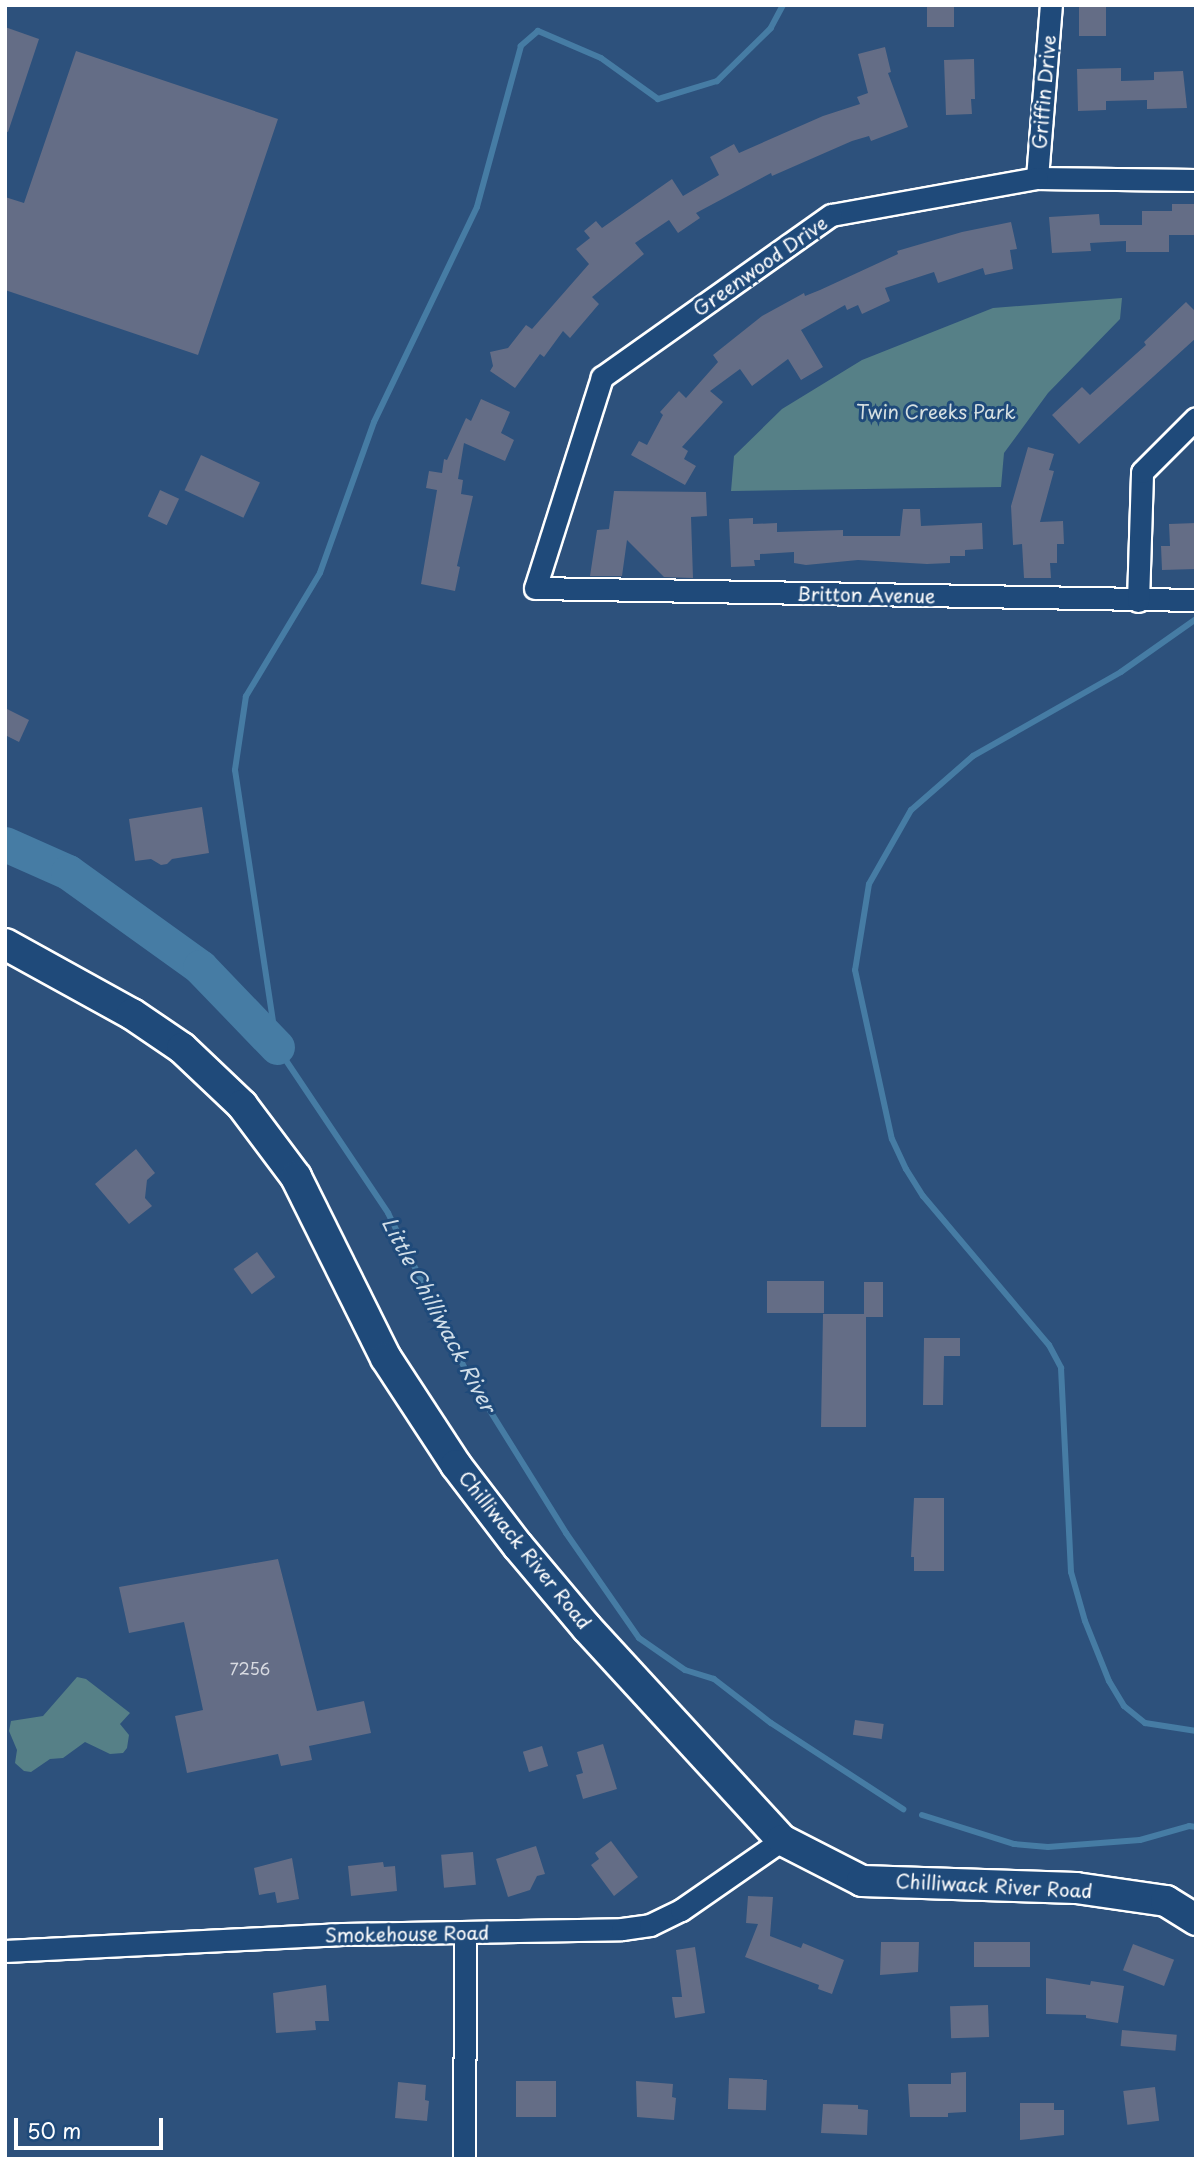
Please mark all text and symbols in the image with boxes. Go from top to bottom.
street label: Griffin Drive [1028,33,1060,151]
street label: Greenwood Drive [688,211,832,321]
park label: Twin Creeks Park [855,401,1017,423]
street label: Britton Avenue [797,582,935,608]
water label: Little Chilliwack River [377,1211,503,1417]
street label: Chilliwack River Road [454,1466,596,1634]
house number: 7256 [230,1658,270,1678]
street label: Chilliwack River Road [894,1869,1094,1903]
street label: Smokehouse Road [324,1921,490,1947]
scale bar [18,2104,166,2148]
text: 50 m [27,2114,81,2146]

